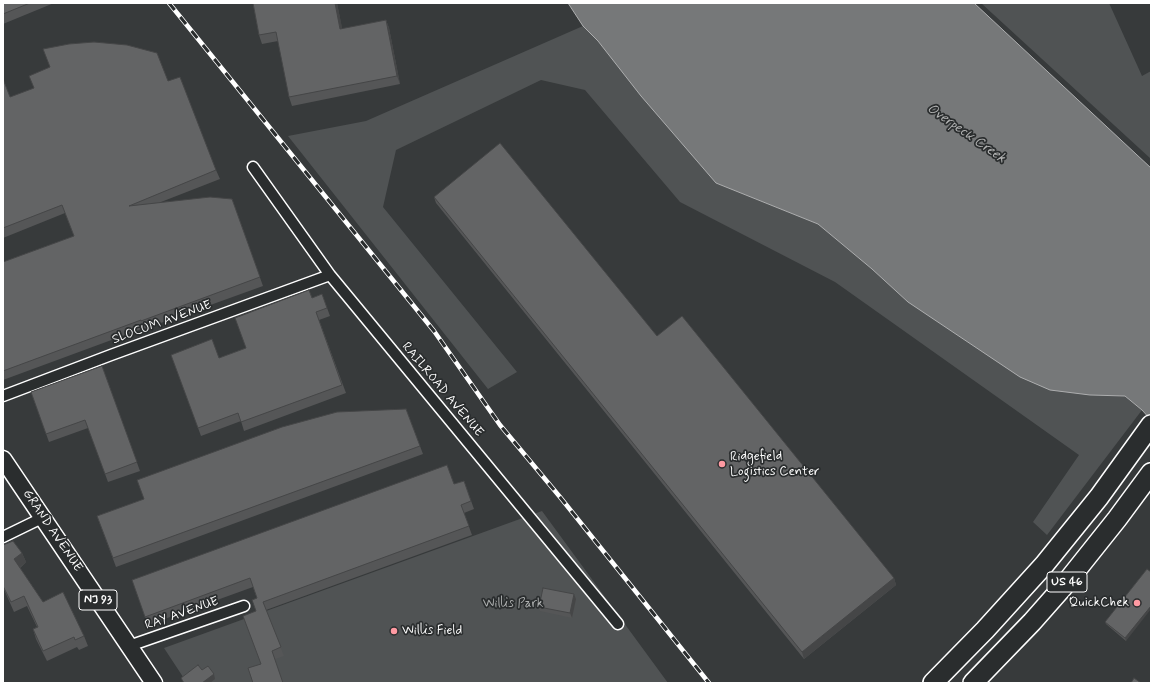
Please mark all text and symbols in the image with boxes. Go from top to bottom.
water label: Overpeck Creek [923,101,1009,167]
street label: SLOCUM AVENUE [110,298,214,348]
street label: RAILROAD AVENUE [398,340,486,440]
place label: Ridgefield Logistics Center [730,449,820,480]
marker: Ridgefield Logistics Center [717,459,727,469]
street label: GRAND AVENUE [19,487,85,575]
road number: US 46 [1047,572,1087,592]
road number: NJ 93 [79,590,117,610]
street label: RAY AVENUE [143,594,221,634]
place label: QuickChek [1069,595,1129,611]
park label: Willis Park [483,596,543,612]
marker: QuickChek [1132,598,1142,608]
place label: Willis Field [402,623,462,639]
marker: Willis Field [389,626,399,636]

